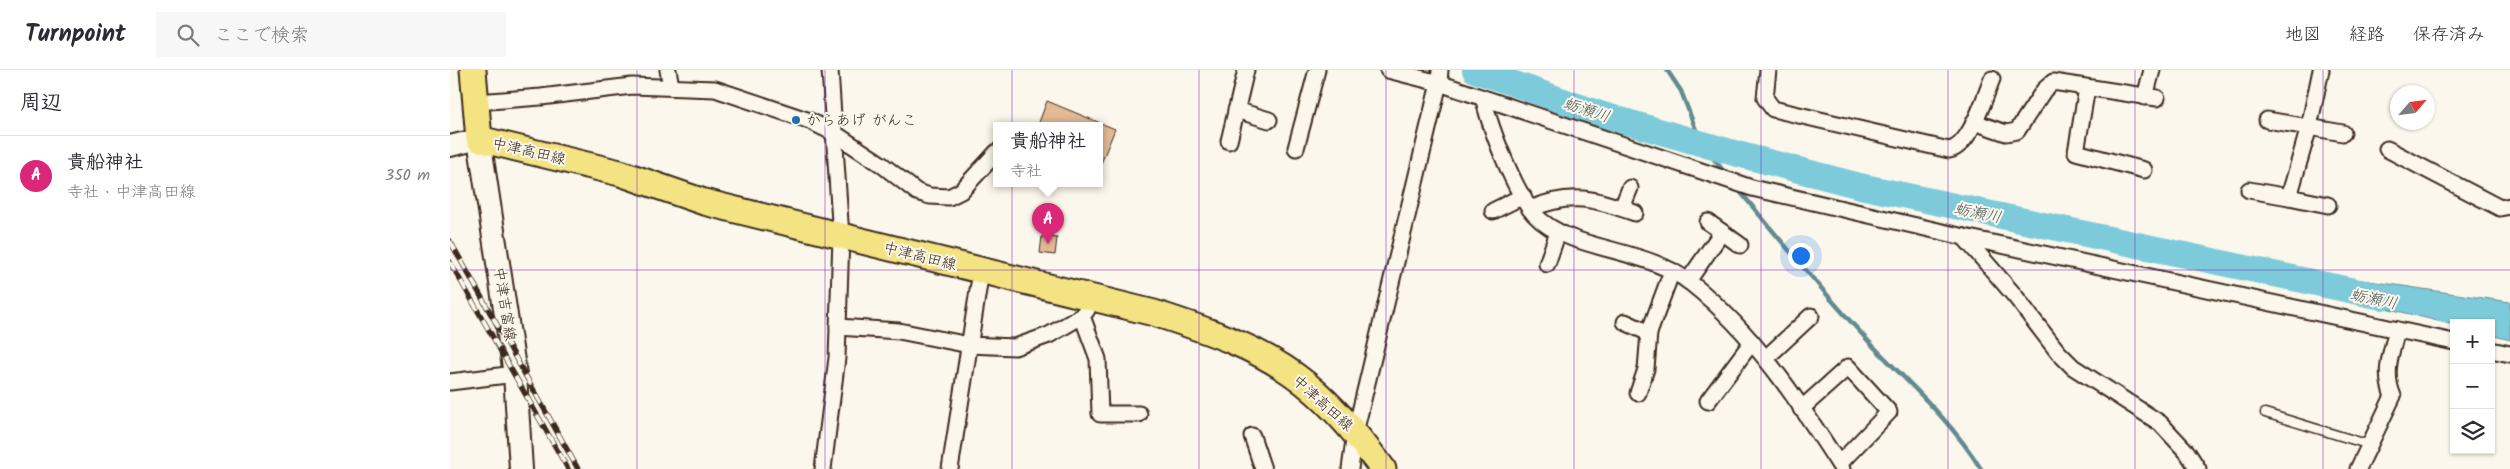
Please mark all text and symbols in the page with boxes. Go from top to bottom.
search box [156,12,506,57]
text: Turnpoint [25,15,126,54]
icon: search [174,21,202,49]
text: ここで検索 [214,21,309,51]
text: 地図 [2285,21,2321,50]
text: 経路 [2349,21,2385,50]
text: 保存済み [2413,21,2485,50]
north arrow [2390,85,2435,130]
text: 周辺 [20,87,62,120]
water label: 蛎瀬川 [1560,91,1613,130]
place label: からあげ がんこ [806,109,917,133]
marker: からあげ がんこ [790,114,802,126]
popup [993,122,1103,187]
text: 貴船神社 [1010,127,1086,157]
street label: 中津高田線 [490,132,568,172]
text: 貴船神社 [67,148,143,178]
text: 寺社 [1010,159,1042,184]
text: A [31,163,41,188]
text: 350 m [385,163,430,188]
text: 寺社 · 中津高田線 [67,180,196,205]
water label: 蛎瀬川 [1952,196,2004,231]
pin: A [1032,203,1064,244]
street label: 中津高田線 [880,236,959,278]
your location [1788,243,1814,269]
street label: 中津吉富線 [486,265,522,343]
water label: 蛎瀬川 [2348,282,2400,317]
map controls [2450,319,2495,454]
button: + [2450,319,2495,364]
button: − [2450,364,2495,409]
street label: 中津高田線 [1286,370,1358,438]
button: layers [2450,409,2495,454]

